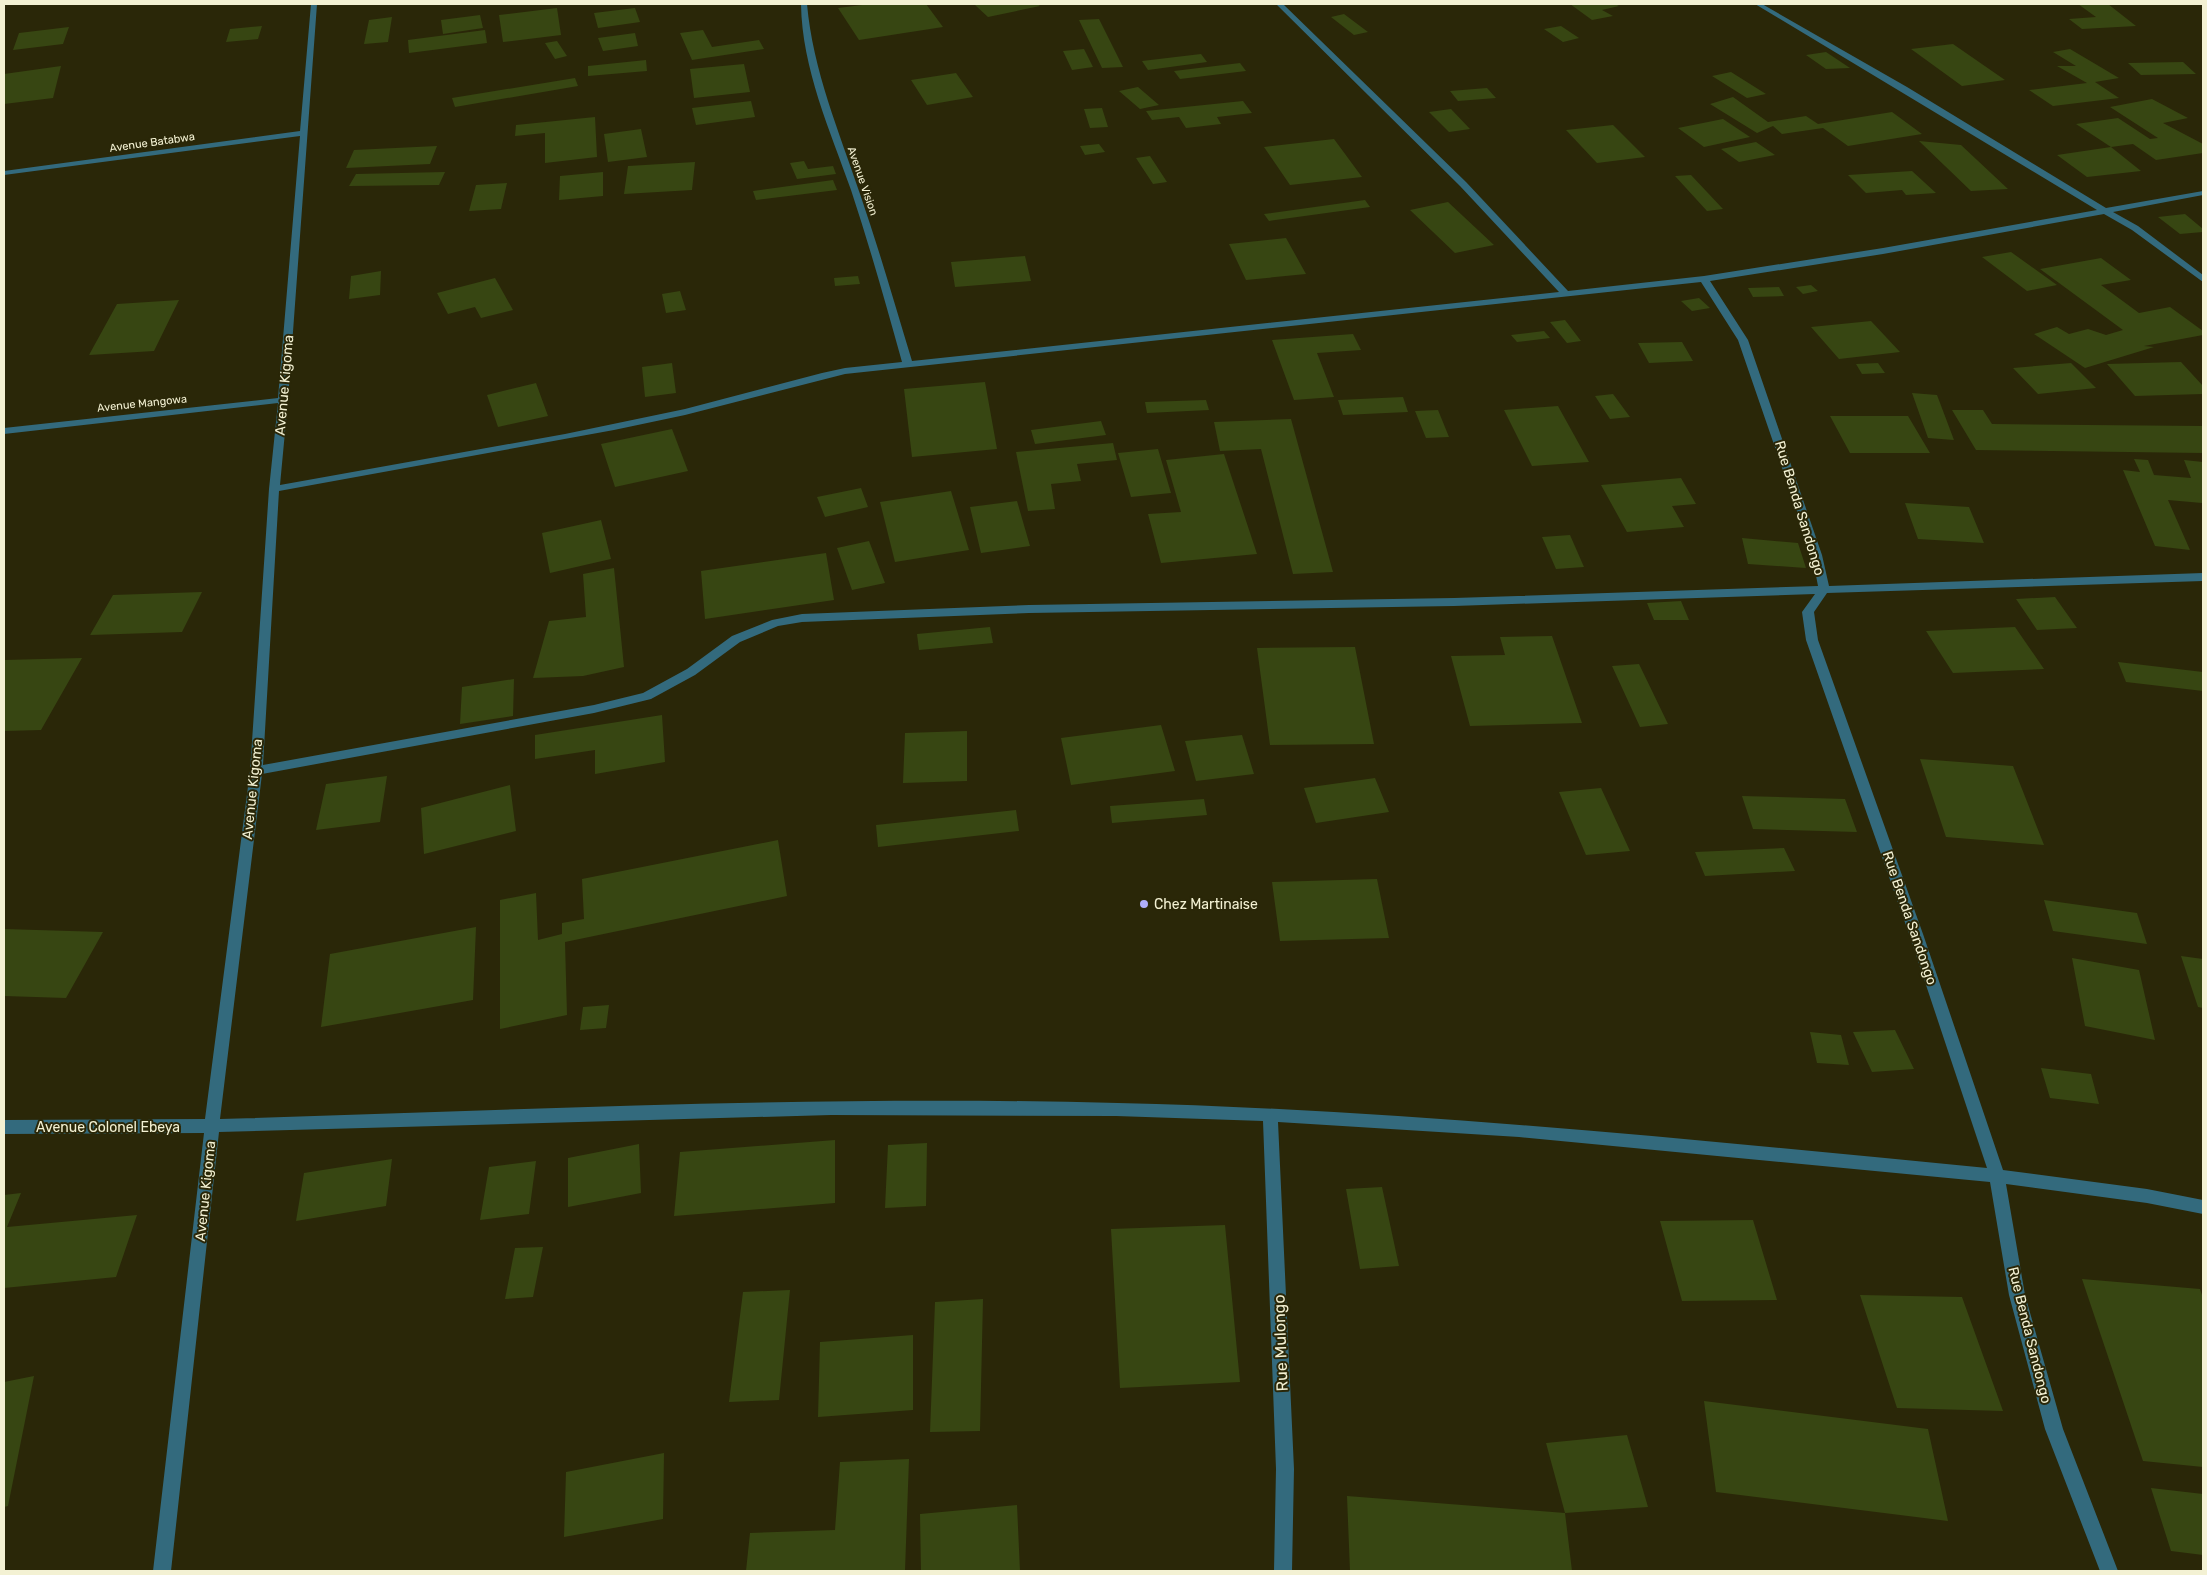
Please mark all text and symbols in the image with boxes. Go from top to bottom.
street label: Avenue Batabwa [109,130,196,155]
street label: Avenue Vision [845,145,880,217]
street label: Avenue Kigoma [272,334,297,436]
street label: Avenue Mangowa [97,392,188,415]
street label: Rue Benda Sandongo [1771,439,1828,578]
street label: Avenue Kigoma [239,738,266,840]
street label: Rue Benda Sandongo [1879,849,1940,987]
place label: Chez Martinaise [1154,896,1258,913]
marker: Chez Martinaise [1138,898,1150,910]
street label: Avenue Colonel Ebeya [36,1119,180,1136]
street label: Avenue Kigoma [192,1140,219,1242]
street label: Rue Benda Sandongo [2004,1265,2055,1405]
street label: Rue Mulongo [1269,1294,1292,1392]

